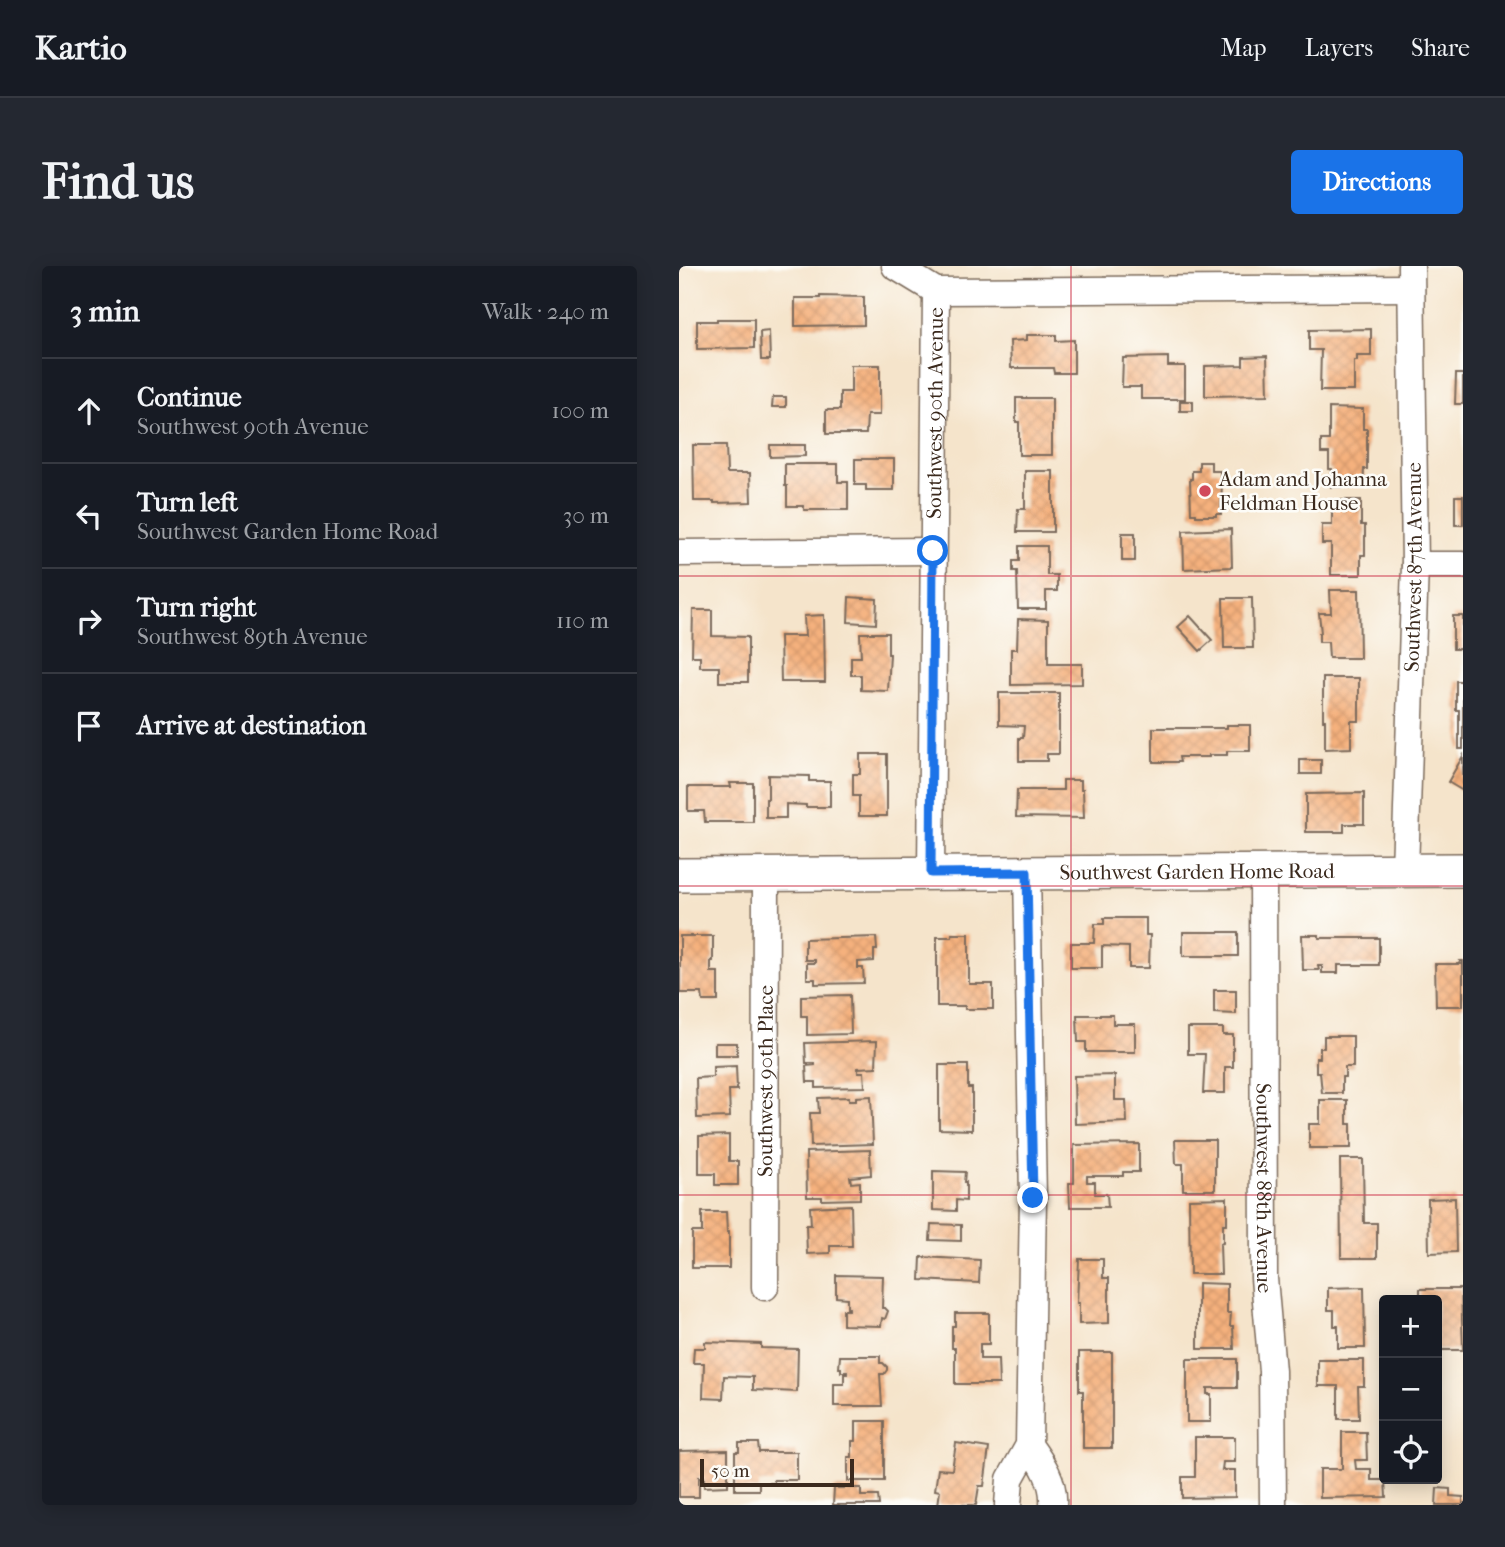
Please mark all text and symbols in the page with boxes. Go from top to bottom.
text: Kartio [35,29,127,68]
text: Map [1221,34,1267,62]
text: Layers [1305,34,1373,62]
text: Share [1411,34,1470,62]
button: Directions [1291,150,1463,214]
text: Find us [42,153,194,211]
text: 3 min [70,294,140,329]
text: Walk · 240 m [482,298,609,325]
street label: Southwest 90th Avenue [922,307,948,519]
text: Continue [137,382,242,413]
icon: ahead [70,392,108,430]
text: 100 m [551,397,609,424]
text: Southwest 90th Avenue [137,413,369,440]
street label: Southwest 87th Avenue [1399,462,1427,672]
place label: Adam and Johanna Feldman House [1218,467,1387,515]
marker: Adam and Johanna Feldman House [1197,483,1213,499]
text: Turn left [137,487,238,518]
icon: left [70,497,108,535]
text: 30 m [563,502,609,529]
text: Southwest Garden Home Road [137,518,438,545]
route start [917,535,948,566]
text: Turn right [137,592,257,623]
icon: right [70,602,108,640]
text: 110 m [556,607,609,634]
text: Southwest 89th Avenue [137,623,368,650]
icon: arrive [70,707,108,745]
text: Arrive at destination [137,710,367,741]
street label: Southwest Garden Home Road [1059,859,1335,885]
street label: Southwest 90th Place [753,985,778,1177]
street label: Southwest 88th Avenue [1252,1083,1277,1294]
route end [1017,1182,1048,1213]
map controls [1379,1295,1442,1484]
button: + [1379,1295,1442,1358]
button: − [1379,1358,1442,1421]
button: locate [1379,1421,1442,1484]
scale bar [700,1456,854,1488]
text: 50 m [711,1460,750,1482]

